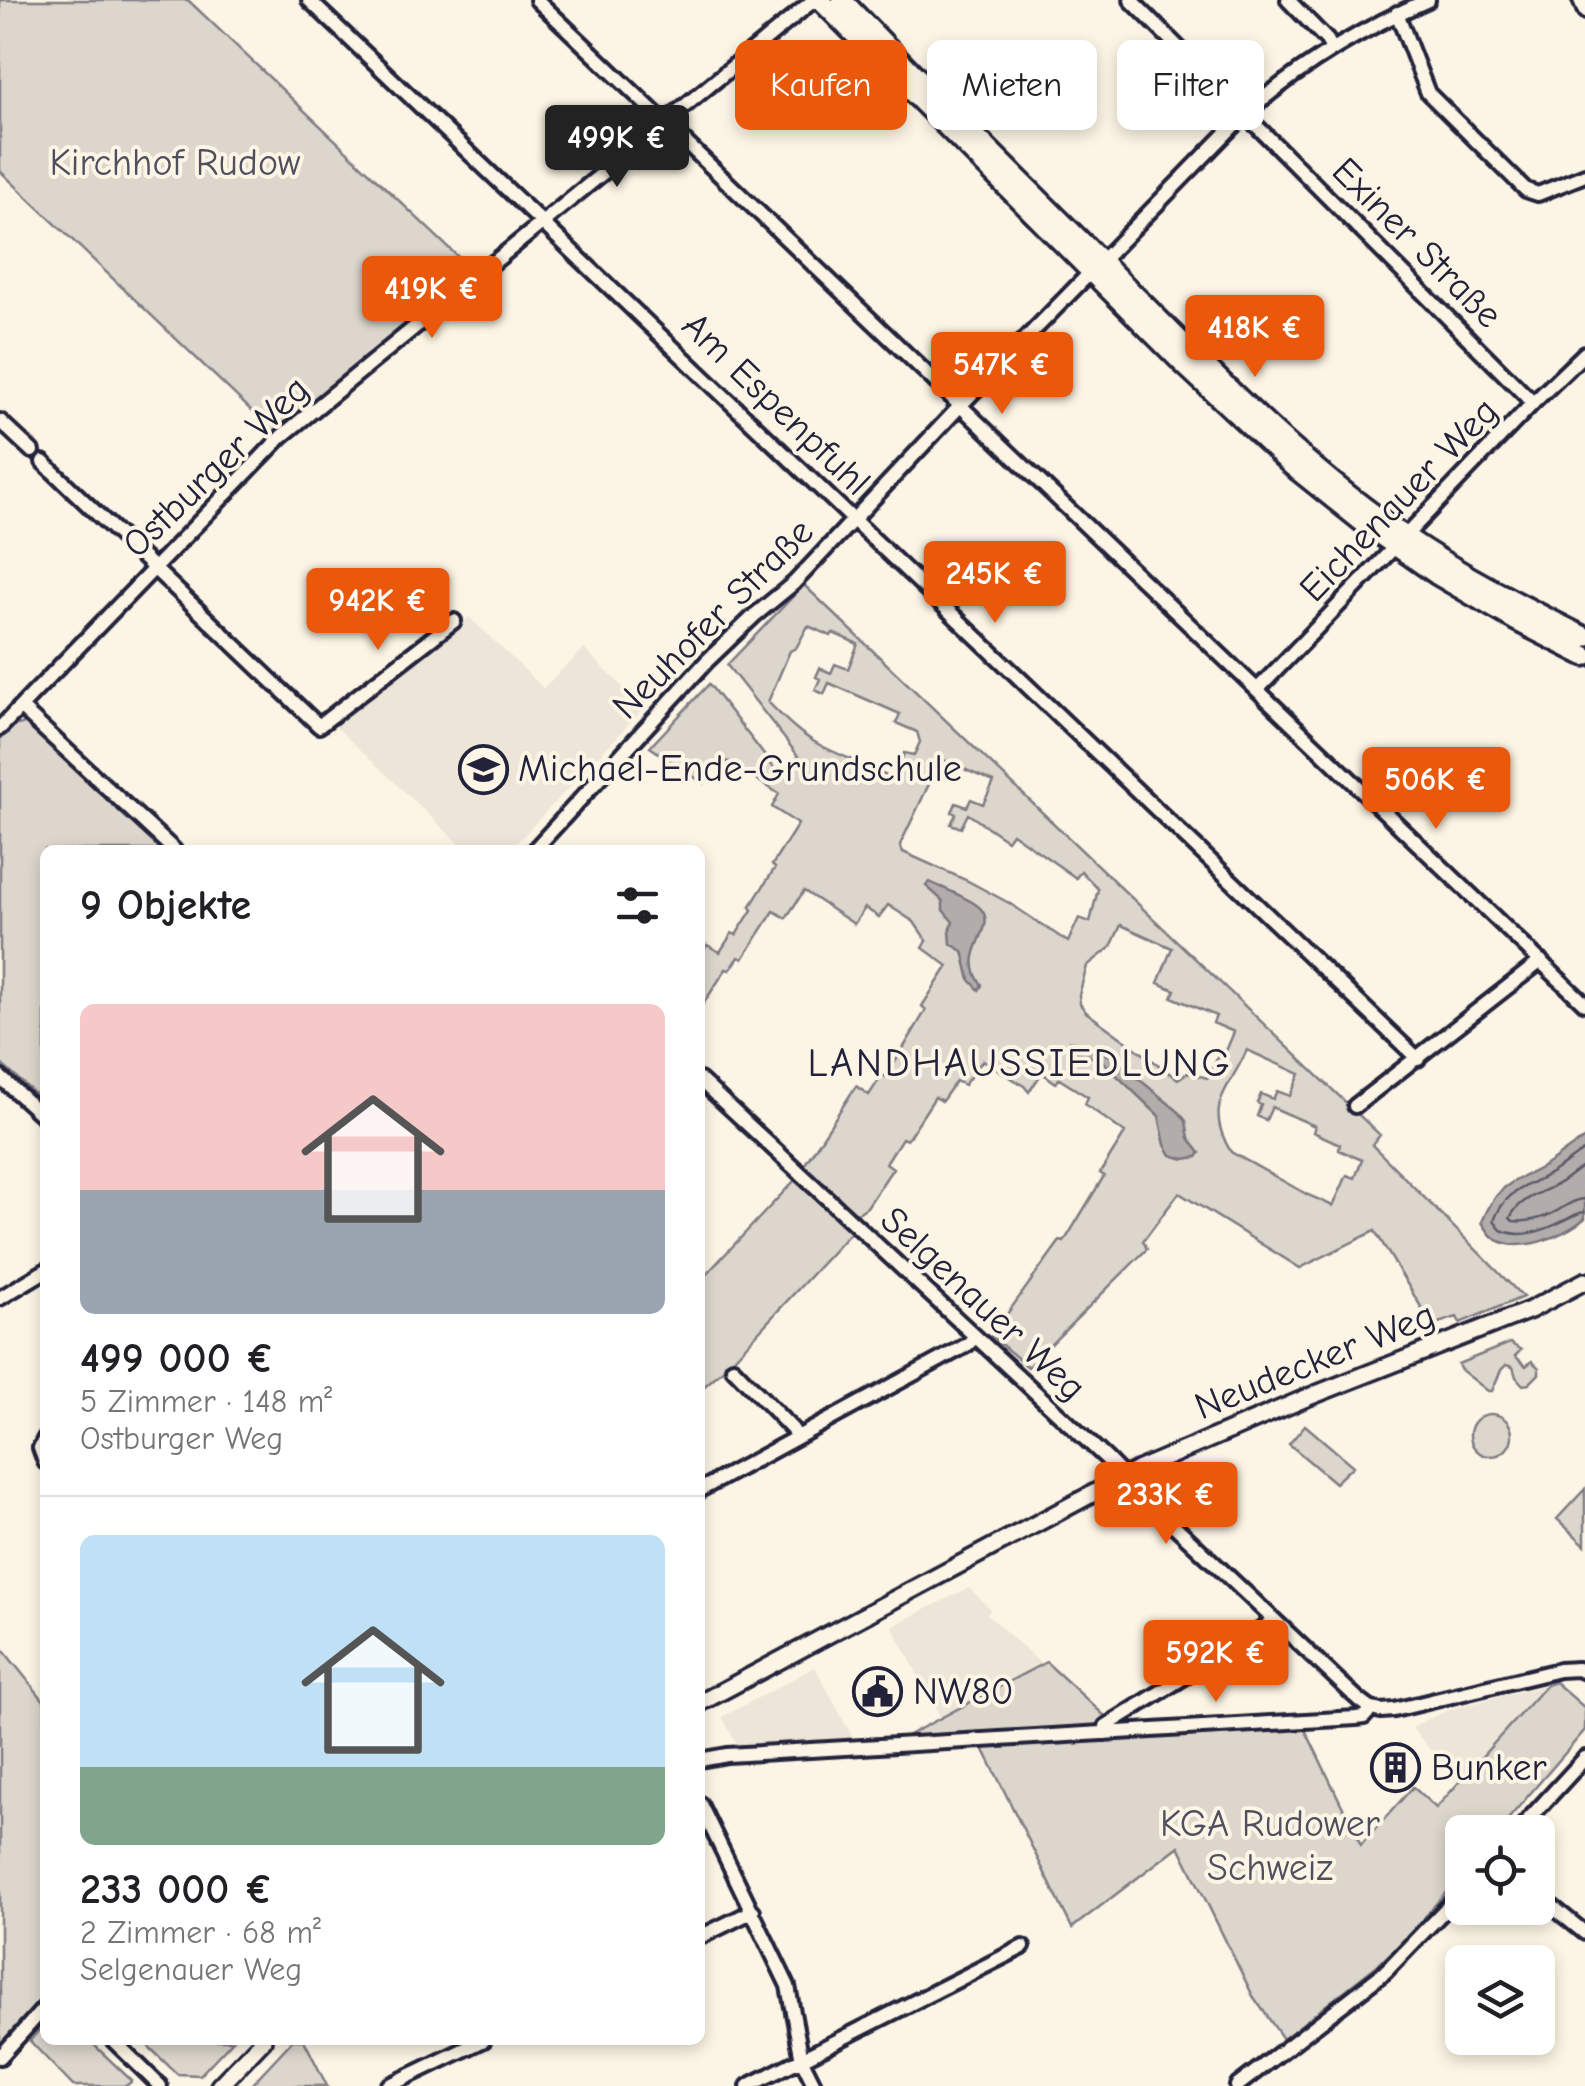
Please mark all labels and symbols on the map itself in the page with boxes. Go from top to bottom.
pin: 499K € [536,105,698,190]
park label: Kirchhof Rudow [50,141,301,185]
street label: Exiner Straße [1323,149,1511,337]
pin: 419K € [351,256,513,341]
pin: 418K € [1174,295,1336,380]
street label: Am Espenpfuhl [673,303,879,505]
pin: 547K € [921,332,1083,417]
street label: Ostburger Weg [114,367,318,567]
street label: Eichenauer Weg [1291,389,1507,611]
street label: Neuhofer Straße [604,510,822,728]
pin: 245K € [914,541,1076,626]
pin: 942K € [297,568,459,653]
school or university icon: Michael-Ende-Grundschule [457,743,509,795]
place label: Michael-Ende-Grundschule [518,747,962,791]
pin: 506K € [1355,747,1517,832]
district label: LANDHAUSSIEDLUNG [808,1040,1233,1086]
street label: Selgenauer Weg [871,1198,1095,1410]
street label: Neudecker Weg [1189,1293,1441,1429]
pin: 233K € [1085,1462,1247,1547]
pin: 592K € [1135,1620,1297,1705]
public building icon: NW80 [852,1666,904,1718]
place label: NW80 [913,1670,1014,1714]
building icon: Bunker [1370,1742,1422,1794]
place label: Bunker [1431,1746,1547,1790]
park label: KGA Rudower Schweiz [1160,1802,1380,1890]

